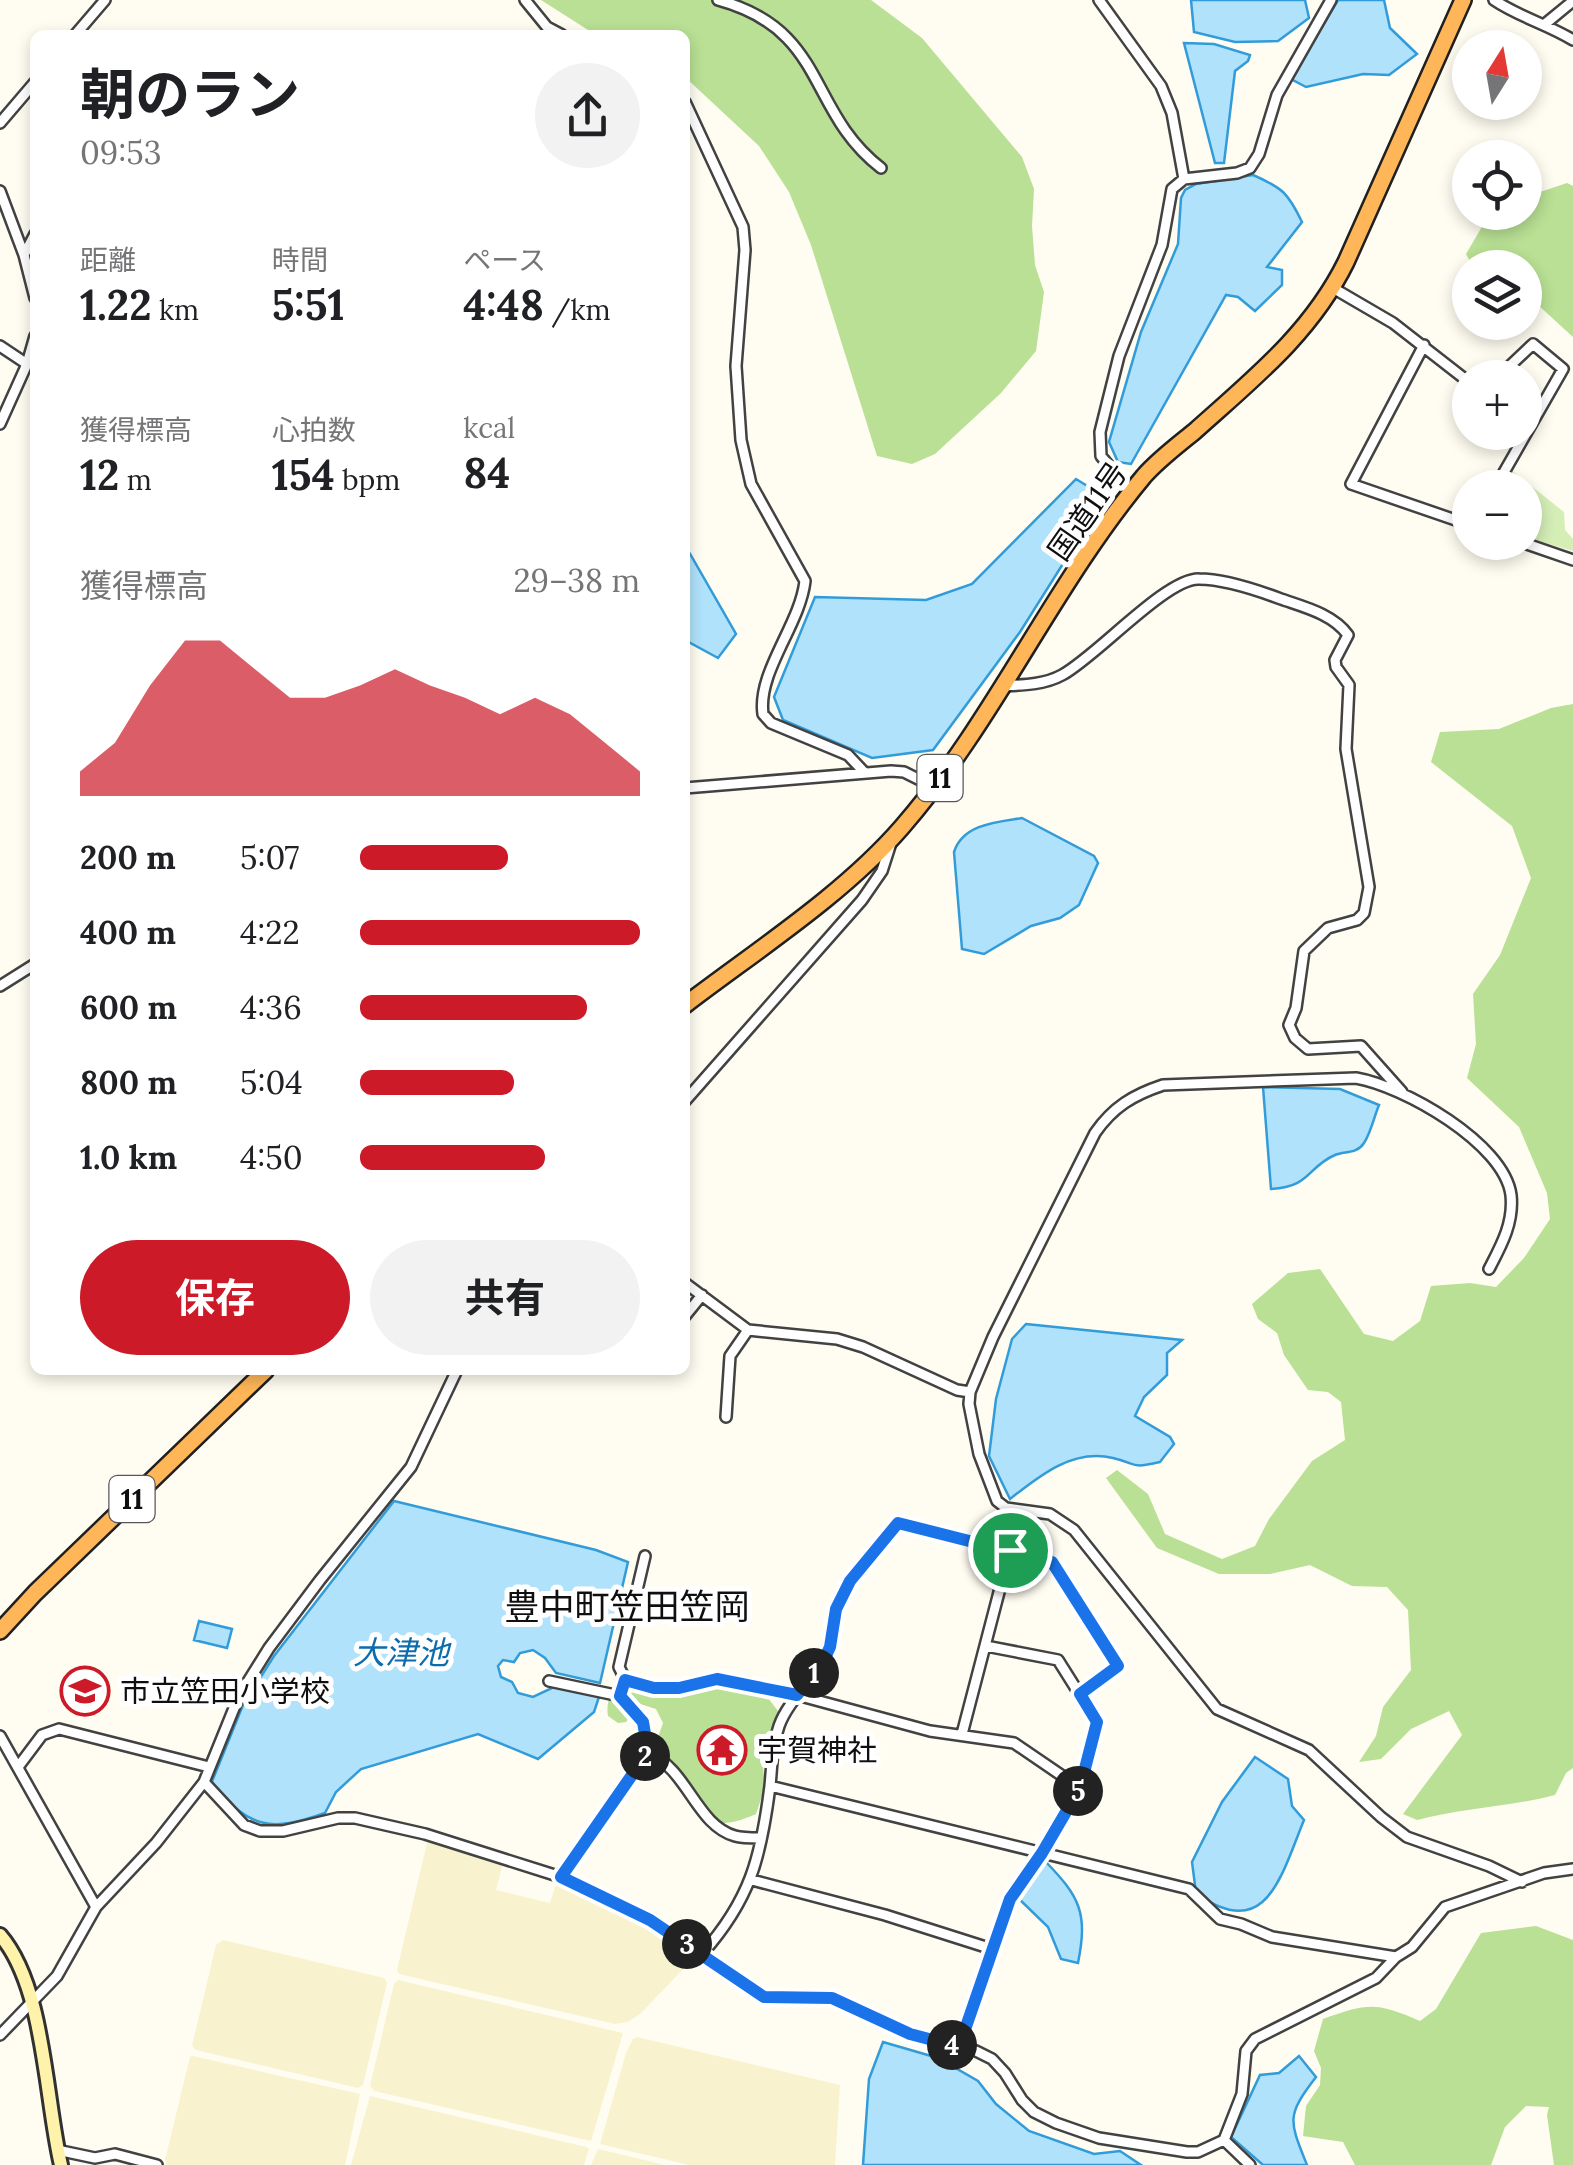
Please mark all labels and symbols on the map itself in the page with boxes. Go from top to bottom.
north arrow [1452,30,1542,120]
street label: 国道11号 [1039,454,1135,568]
road number: 11 [918,755,962,801]
road number: 11 [110,1476,154,1522]
pin [968,1508,1053,1593]
district label: 豊中町笠田笠岡 [504,1584,750,1629]
water label: 大津池 [353,1632,452,1673]
pin: 1 [789,1648,839,1698]
school or university icon: 市立笠田小学校 [59,1665,111,1717]
place label: 市立笠田小学校 [120,1672,330,1710]
temple icon: 宇賀神社 [696,1724,748,1776]
pin: 2 [620,1731,670,1781]
place label: 宇賀神社 [757,1731,877,1769]
pin: 5 [1053,1766,1103,1816]
pin: 3 [662,1919,712,1969]
pin: 4 [927,2020,977,2070]

